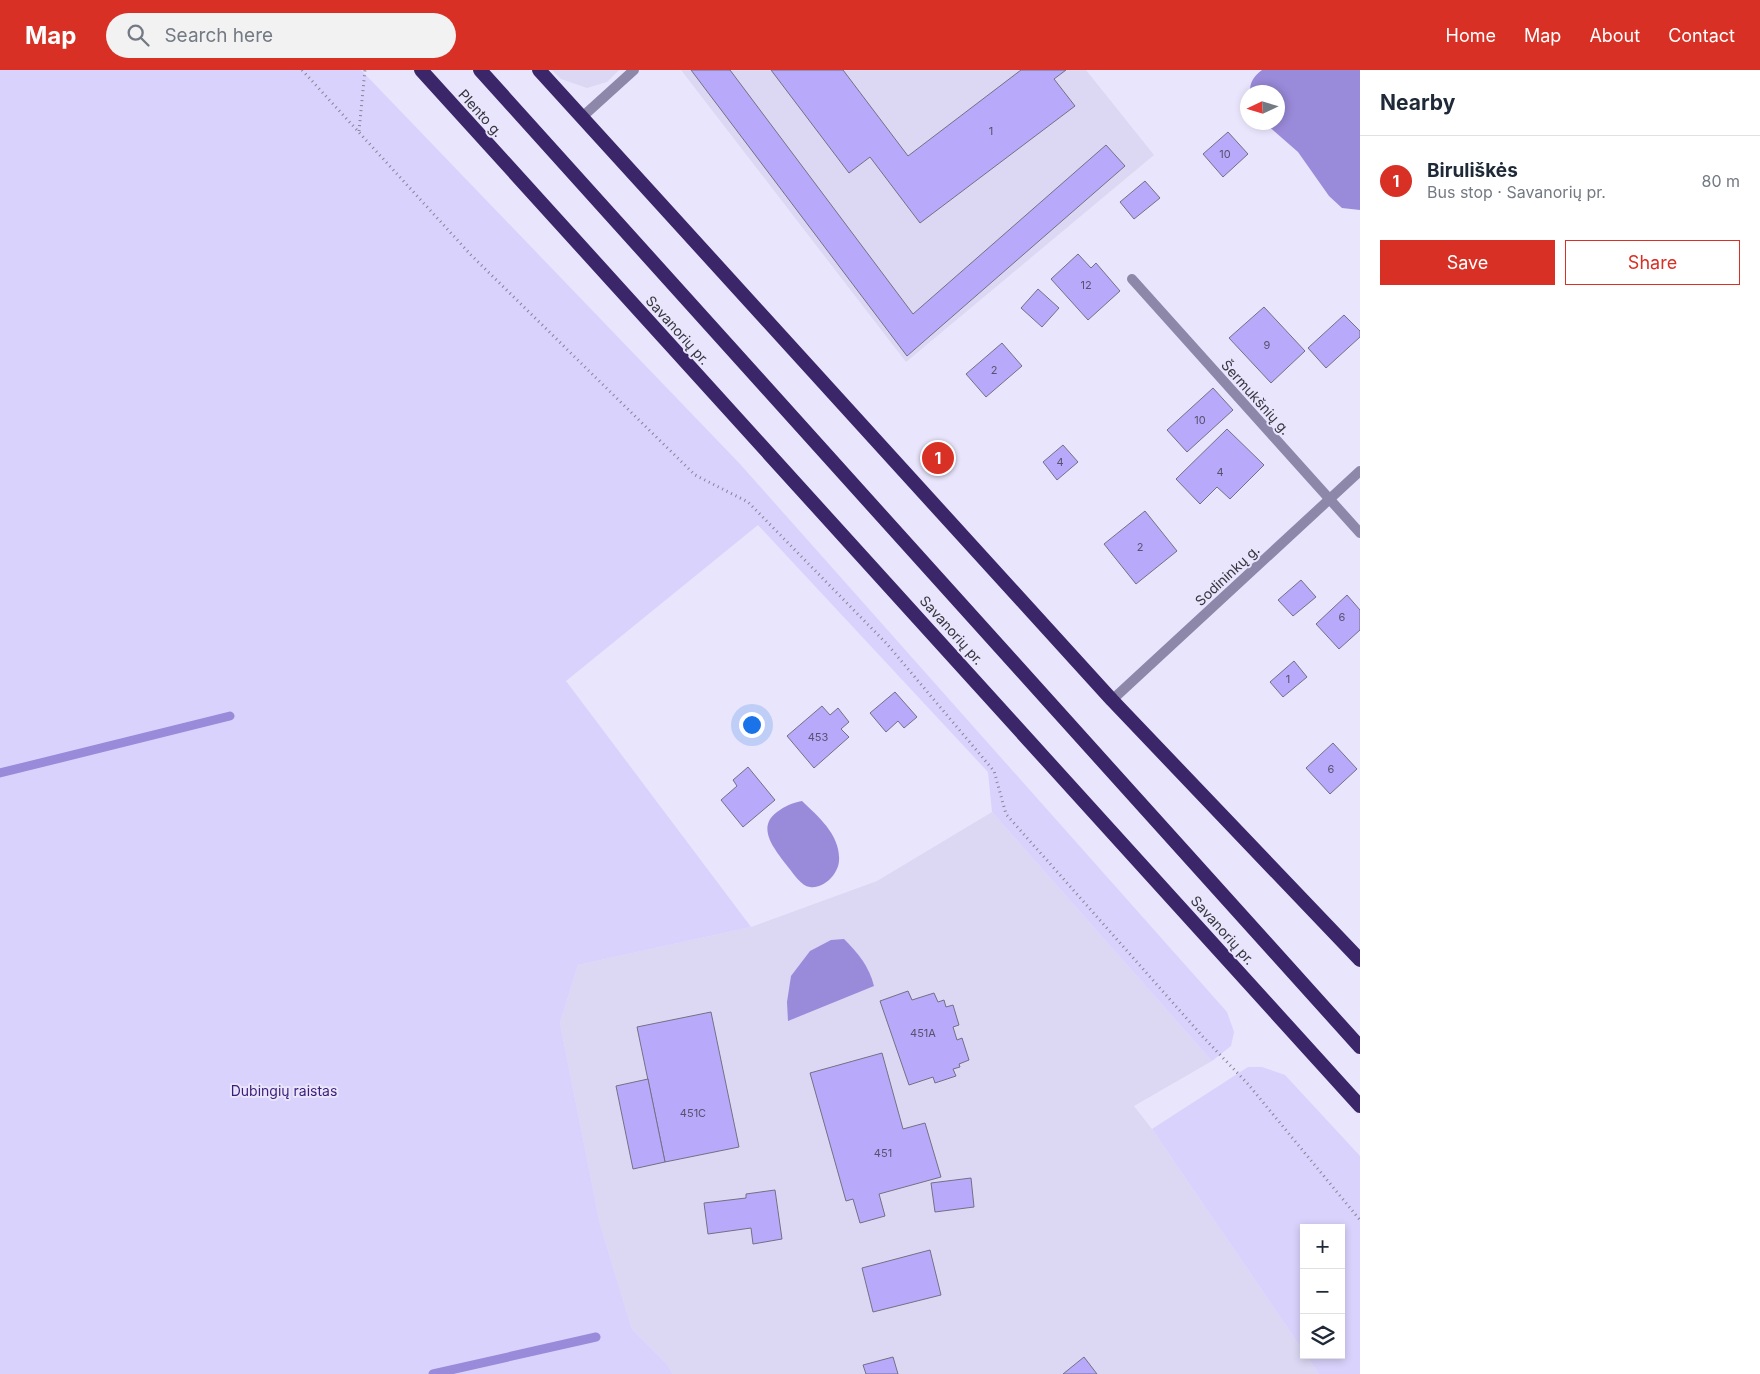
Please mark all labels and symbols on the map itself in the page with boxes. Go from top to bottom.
north arrow [1240,85,1285,130]
street label: Plento g. [455,86,507,140]
house number: 1 [989,124,993,138]
house number: 10 [1219,147,1231,161]
house number: 12 [1080,278,1092,292]
street label: Savanorių pr. [643,292,713,368]
house number: 9 [1264,338,1271,352]
street label: Šermukšnių g. [1218,356,1294,438]
house number: 2 [991,363,997,377]
house number: 10 [1194,413,1206,427]
pin: 1 [922,439,954,477]
house number: 4 [1056,455,1064,469]
house number: 4 [1216,465,1224,479]
house number: 2 [1137,540,1143,554]
street label: Sodininkų g. [1191,541,1263,609]
street label: Savanorių pr. [917,592,987,668]
house number: 6 [1339,610,1346,624]
house number: 1 [1286,672,1290,686]
your location [739,712,765,738]
house number: 453 [808,730,828,744]
house number: 6 [1328,762,1335,776]
street label: Savanorių pr. [1188,892,1258,968]
house number: 451A [910,1026,936,1040]
park label: Dubingių raistas [231,1082,337,1099]
house number: 451C [680,1106,706,1120]
house number: 451 [874,1146,892,1160]

